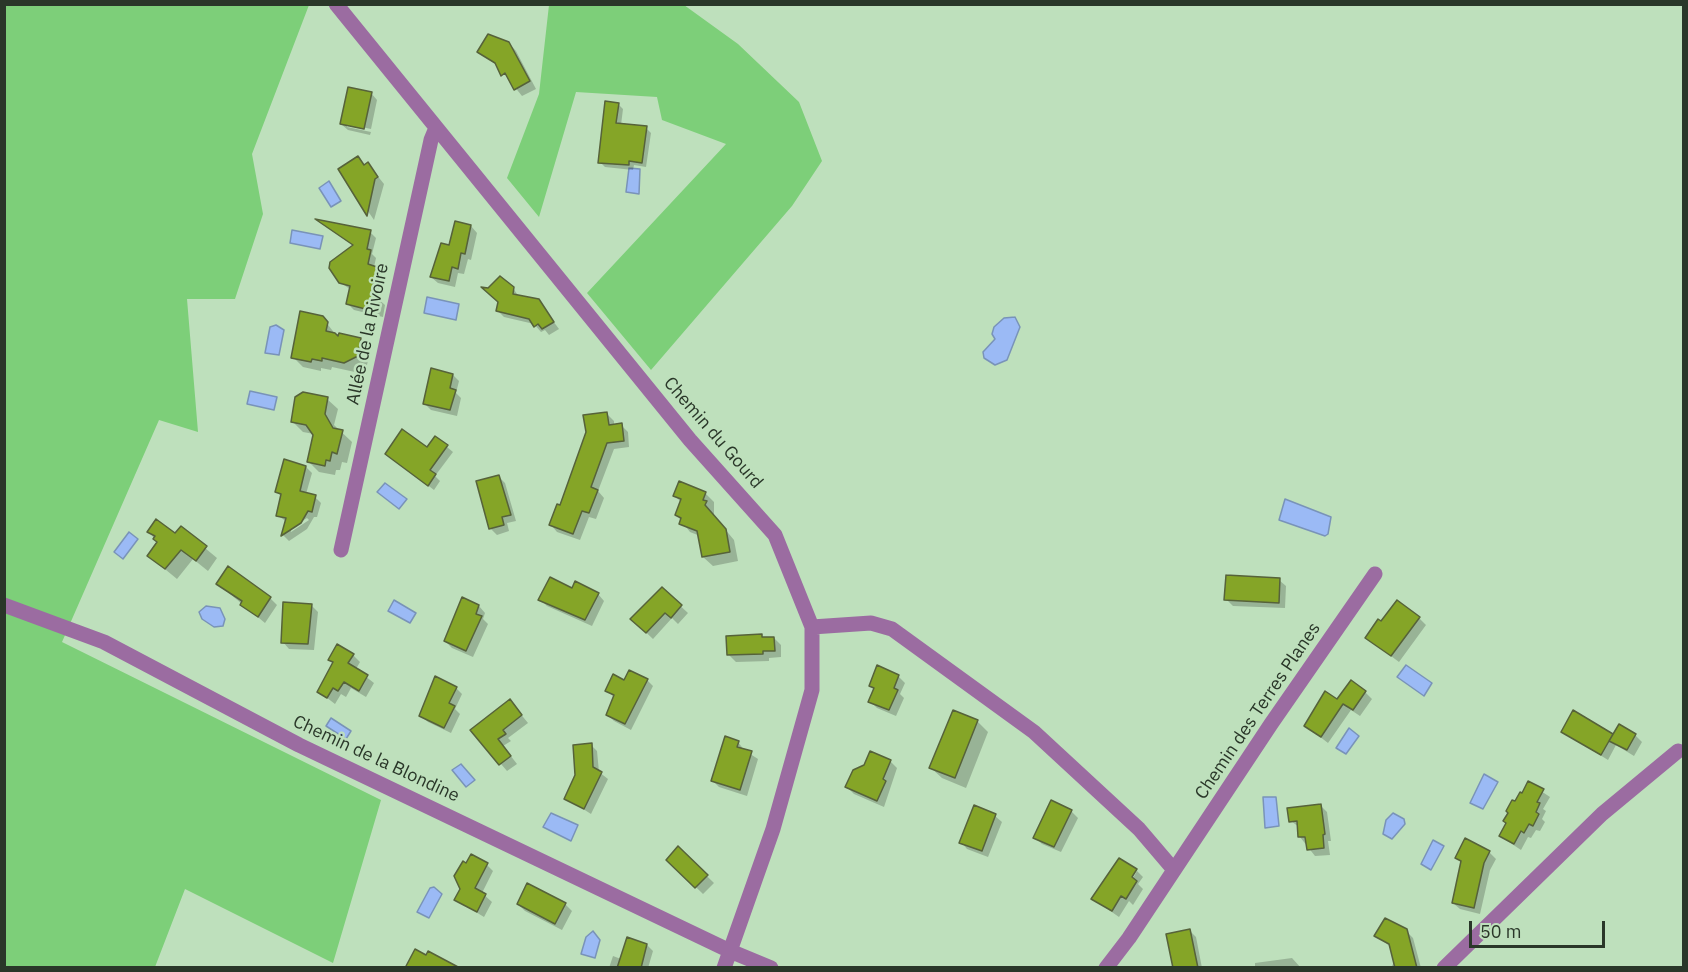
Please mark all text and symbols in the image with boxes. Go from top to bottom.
street label: Allée de la Rivoire [342,261,394,407]
street label: Chemin du Gourd [659,373,767,493]
street label: Chemin des Terres Planes [1191,618,1325,804]
street label: Chemin de la Blondine [289,711,463,807]
scale bar [1472,909,1608,947]
text: 50 m [1480,920,1522,943]

